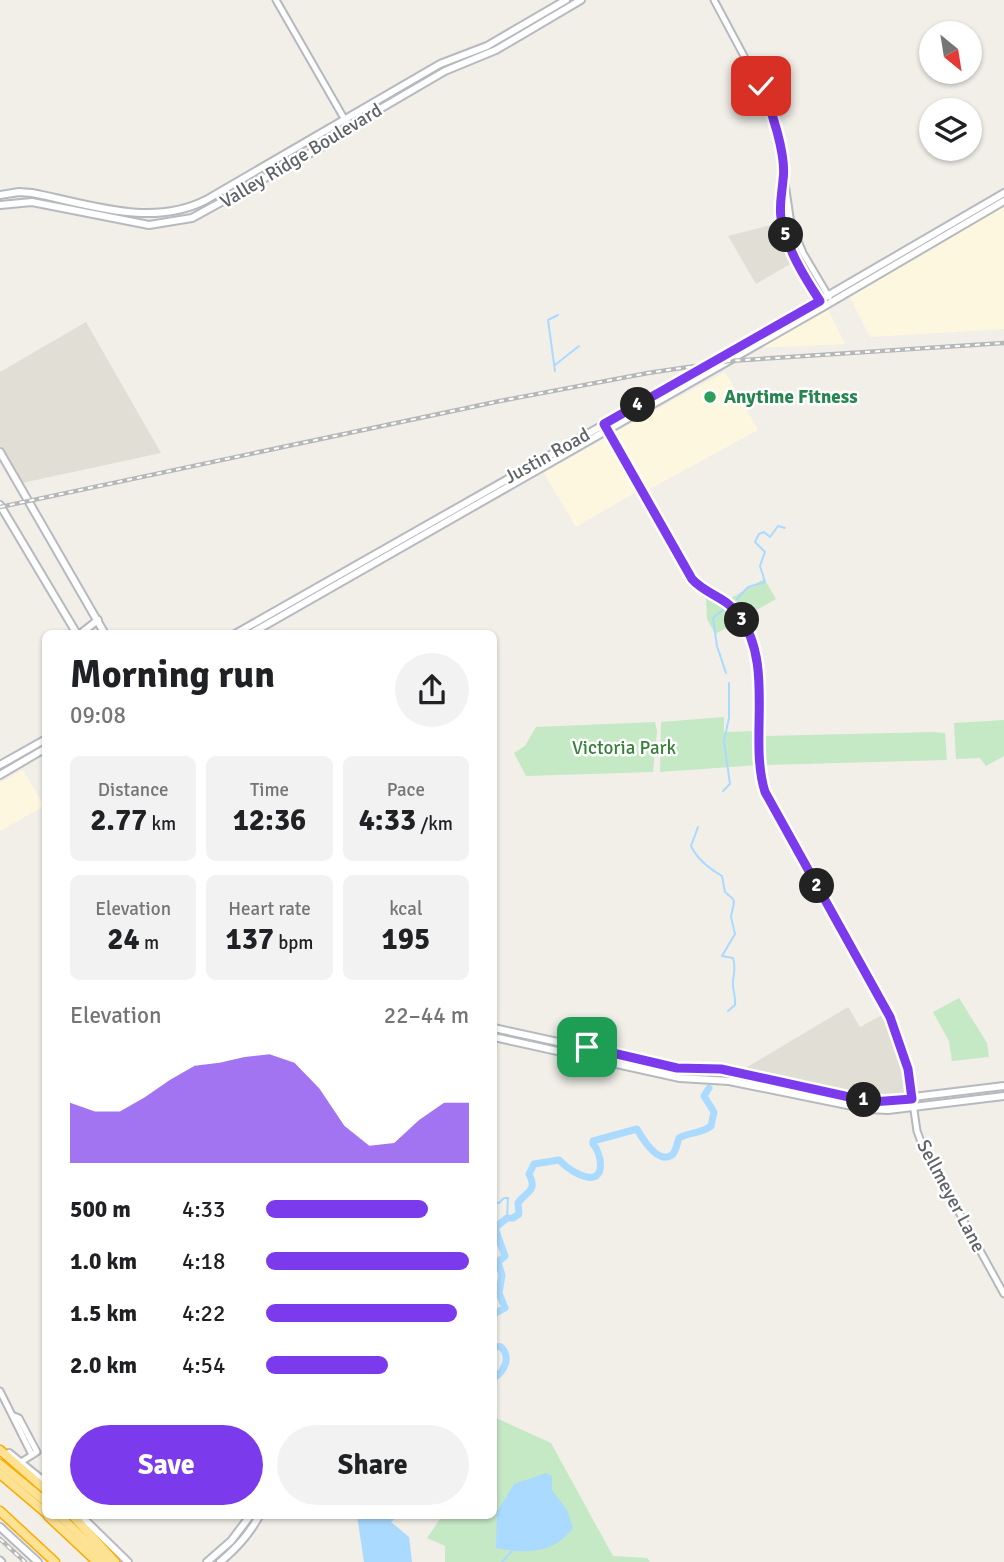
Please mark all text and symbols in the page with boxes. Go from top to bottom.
north arrow [919,21,982,84]
map controls [919,21,982,161]
pin [731,56,791,116]
icon: check [742,67,780,105]
street label: Valley Ridge Boulevard [216,98,386,214]
button: layers [919,98,982,161]
pin: 5 [768,218,804,252]
text: 5 [780,222,791,246]
place label: Anytime Fitness [724,385,858,409]
pin: 4 [620,388,656,422]
marker: Anytime Fitness [702,389,718,405]
text: 4 [632,392,643,416]
street label: Justin Road [500,423,594,489]
pin: 3 [724,602,760,638]
text: 3 [736,607,747,631]
text: Morning run [70,651,275,698]
button: share [395,653,469,727]
text: 09:08 [70,701,126,730]
park label: Victoria Park [572,736,677,760]
text: Distance [98,778,169,802]
text: Time [250,778,289,802]
text: Pace [387,778,425,802]
text: 2.77 [90,802,147,839]
text: 12:36 [233,802,306,839]
text: 4:33 [359,802,416,839]
text: km [147,812,176,836]
text: /km [416,812,453,836]
pin: 2 [800,868,834,903]
text: 2 [811,873,822,897]
text: Elevation [95,897,171,921]
text: Heart rate [228,897,311,921]
text: kcal [389,897,422,921]
text: 24 [107,921,140,958]
text: 137 [225,921,274,958]
text: 195 [382,921,430,958]
text: m [140,931,159,955]
text: bpm [274,931,314,955]
text: Elevation [70,1001,162,1030]
text: 22–44 m [384,1001,469,1030]
pin [557,1017,617,1077]
icon: arrive [568,1028,606,1066]
pin: 1 [846,1082,882,1118]
text: 1 [858,1087,869,1111]
street label: Sellmeyer Lane [911,1136,991,1256]
text: 500 m [70,1195,131,1224]
text: 4:33 [182,1195,225,1224]
text: 1.0 km [70,1247,137,1276]
text: 4:18 [182,1247,225,1276]
text: 1.5 km [70,1299,137,1328]
text: 4:22 [182,1299,225,1328]
text: 2.0 km [70,1351,137,1380]
text: 4:54 [182,1351,225,1380]
button: Save [70,1425,263,1505]
button: Share [277,1425,469,1505]

